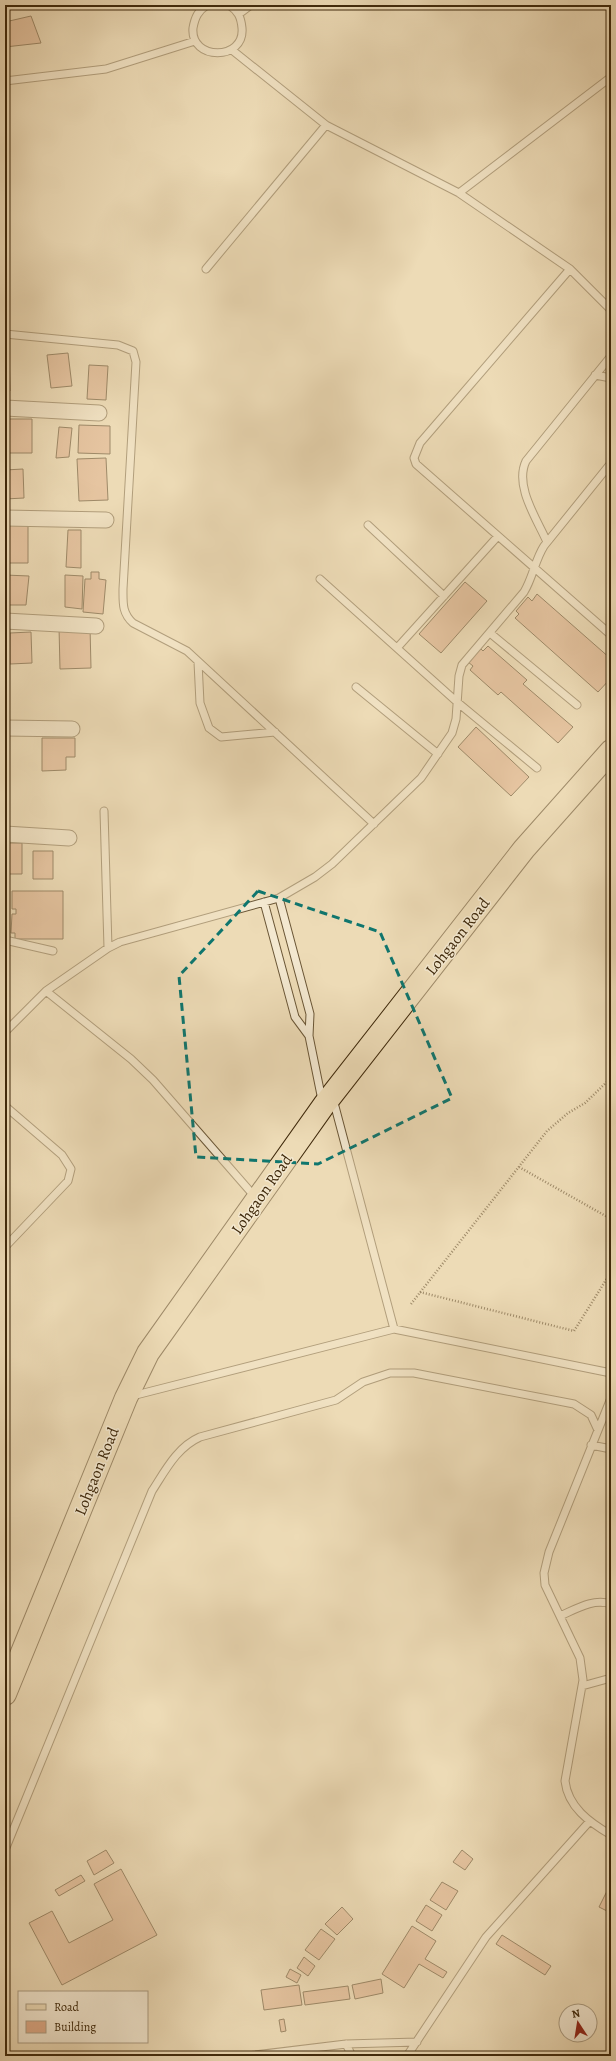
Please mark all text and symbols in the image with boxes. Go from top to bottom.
street label: Lohgaon Road [420,893,495,980]
street label: Lohgaon Road [226,1150,298,1239]
street label: Lohgaon Road [69,1424,125,1519]
legend [18,1991,148,2043]
text: Road [54,1999,80,2015]
north arrow [558,2003,598,2043]
text: N [571,2006,582,2022]
text: Building [54,2019,96,2035]

